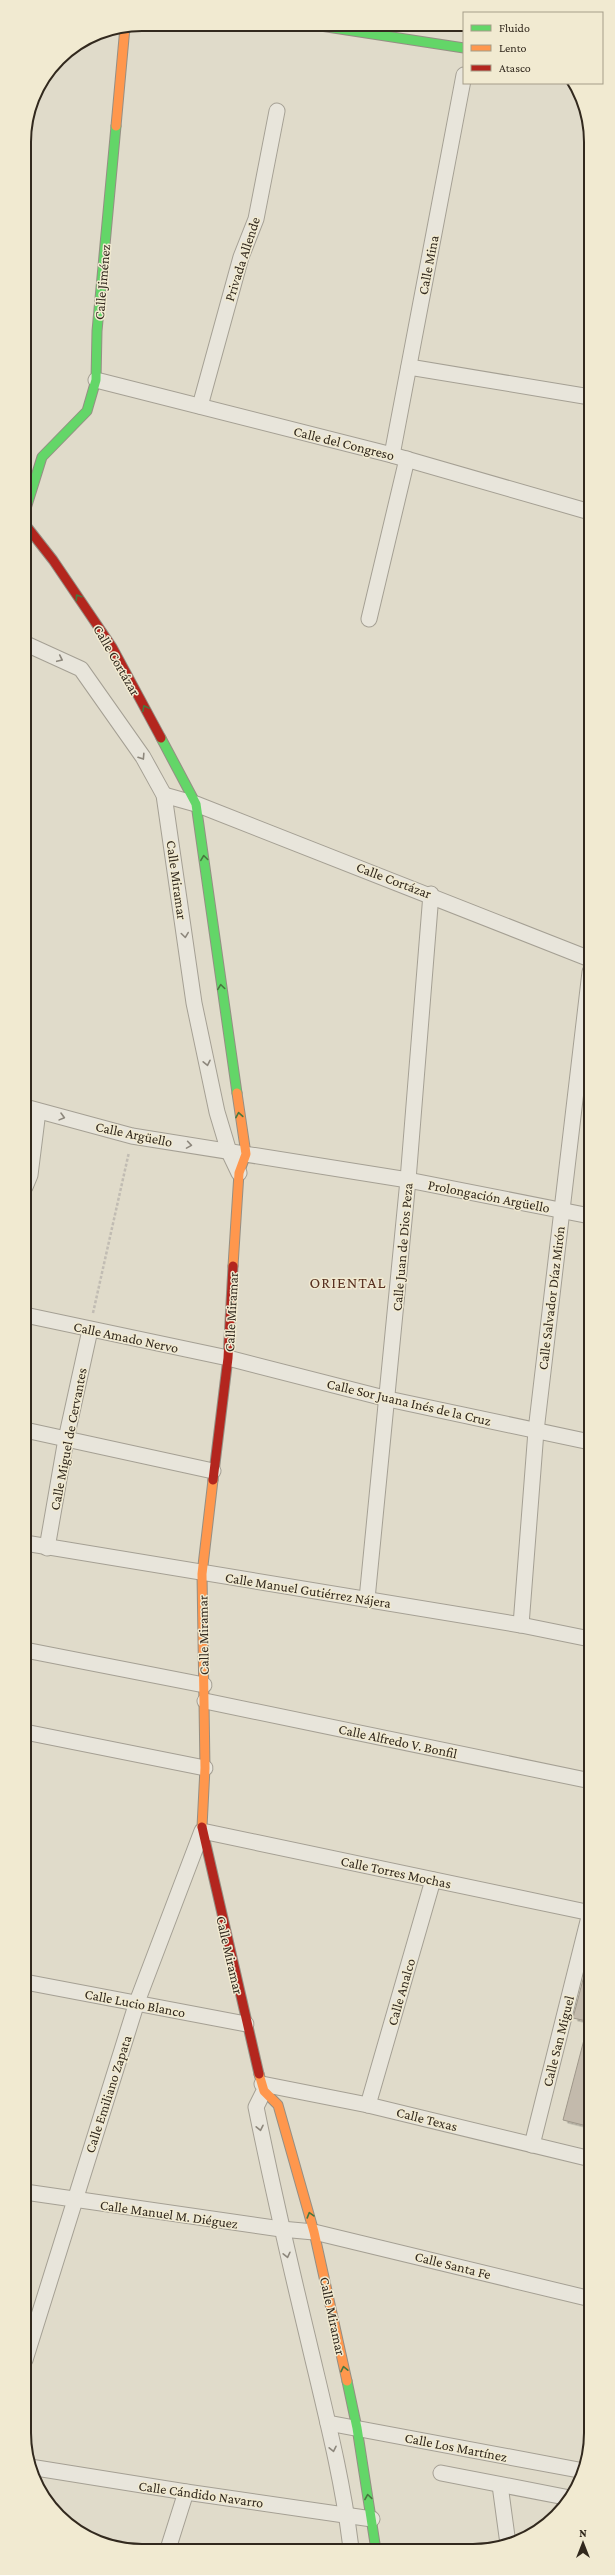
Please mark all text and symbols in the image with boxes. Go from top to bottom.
legend [463,12,603,84]
text: Fluido [499,21,530,35]
text: Lento [499,41,527,55]
text: Atasco [499,61,531,75]
street label: Privada Allende [221,215,263,303]
street label: Calle Mina [414,233,442,296]
street label: Calle Jiménez [91,244,113,320]
street label: Calle del Congreso [292,423,396,463]
one-way arrow [75,594,83,601]
street label: Calle Cortázar [90,622,144,698]
one-way arrow [56,655,63,663]
one-way arrow [142,705,149,713]
one-way arrow [137,753,145,760]
street label: Calle Miramar [164,839,190,921]
one-way arrow [199,855,208,861]
street label: Calle Cortázar [354,858,434,902]
one-way arrow [180,932,189,938]
one-way arrow [217,983,226,990]
one-way arrow [202,1060,210,1066]
one-way arrow [58,1112,65,1121]
one-way arrow [235,1112,244,1118]
street label: Calle Argüello [94,1118,174,1150]
one-way arrow [186,1140,192,1149]
street label: Prolongación Argüello [427,1176,551,1216]
street label: Calle Juan de Dios Peza [388,1182,416,1312]
street label: Calle Salvador Díaz Mirón [534,1225,568,1371]
street label: Calle Miramar [221,1272,241,1352]
district label: ORIENTAL [310,1274,386,1291]
street label: Calle Amado Nervo [72,1318,180,1356]
street label: Calle Miguel de Cervantes [46,1366,90,1512]
street label: Calle Sor Juana Inés de la Cruz [325,1375,493,1429]
street label: Calle Manuel Gutiérrez Nájera [224,1569,393,1612]
street label: Calle Miramar [194,1595,212,1675]
street label: Calle Alfredo V. Bonfil [337,1721,459,1761]
street label: Calle Torres Mochas [339,1852,453,1892]
street label: Calle Miramar [213,1914,247,1996]
street label: Calle Analco [384,1957,418,2027]
street label: Calle Lucio Blanco [83,1985,187,2021]
street label: Calle San Miguel [539,1994,577,2088]
street label: Calle Emiliano Zapata [81,2033,135,2155]
street label: Calle Texas [395,2104,459,2134]
one-way arrow [255,2124,263,2131]
street label: Calle Manuel M. Diéguez [99,2196,239,2232]
one-way arrow [306,2212,315,2219]
street label: Calle Santa Fe [413,2248,493,2282]
one-way arrow [283,2251,291,2258]
street label: Calle Miramar [317,2275,349,2357]
one-way arrow [341,2366,349,2373]
street label: Calle Los Martínez [404,2429,509,2465]
one-way arrow [329,2446,337,2452]
street label: Calle Cándido Navarro [138,2477,265,2511]
one-way arrow [364,2494,373,2500]
north arrow [563,2523,603,2563]
text: N [579,2527,587,2539]

